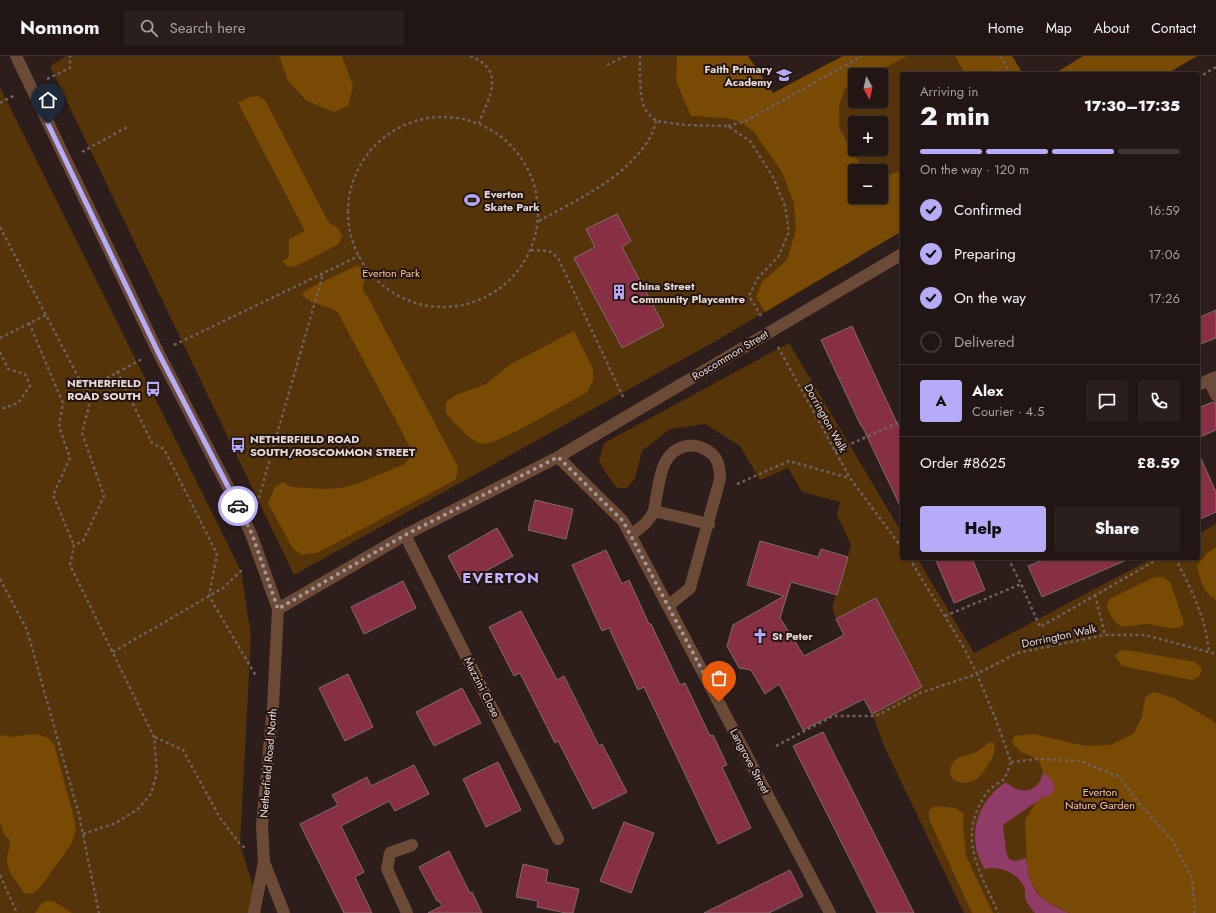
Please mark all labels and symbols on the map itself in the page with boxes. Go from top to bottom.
place label: Faith Primary Academy [705,61,772,90]
school or university icon: Faith Primary Academy [775,66,793,84]
north arrow [848,68,888,108]
pin [31,83,65,124]
place label: Everton Skate Park [484,186,540,215]
sports icon: Everton Skate Park [463,191,481,209]
park label: Everton Park [362,265,420,281]
place label: China Street Community Playcentre [631,278,745,307]
building icon: China Street Community Playcentre [610,283,628,301]
street label: Roscommon Street [689,326,771,384]
place label: NETHERFIELD ROAD SOUTH [67,375,141,404]
bus stop icon: NETHERFIELD ROAD SOUTH [144,380,162,398]
street label: Dorrington Walk [801,381,852,455]
place label: NETHERFIELD ROAD SOUTH/ROSCOMMON STREET [250,431,416,460]
bus stop icon: NETHERFIELD ROAD SOUTH/ROSCOMMON STREET [229,436,247,454]
courier [218,486,258,526]
district label: EVERTON [462,567,540,589]
street label: Dorrington Walk [1020,620,1098,652]
church icon: St Peter [751,627,769,645]
place label: St Peter [772,628,813,644]
street label: Mazzini Close [460,654,504,720]
pin [702,661,736,702]
street label: Netherfield Road North [255,708,281,818]
street label: Langrove Street [726,726,774,797]
park label: Everton Nature Garden [1065,784,1135,813]

